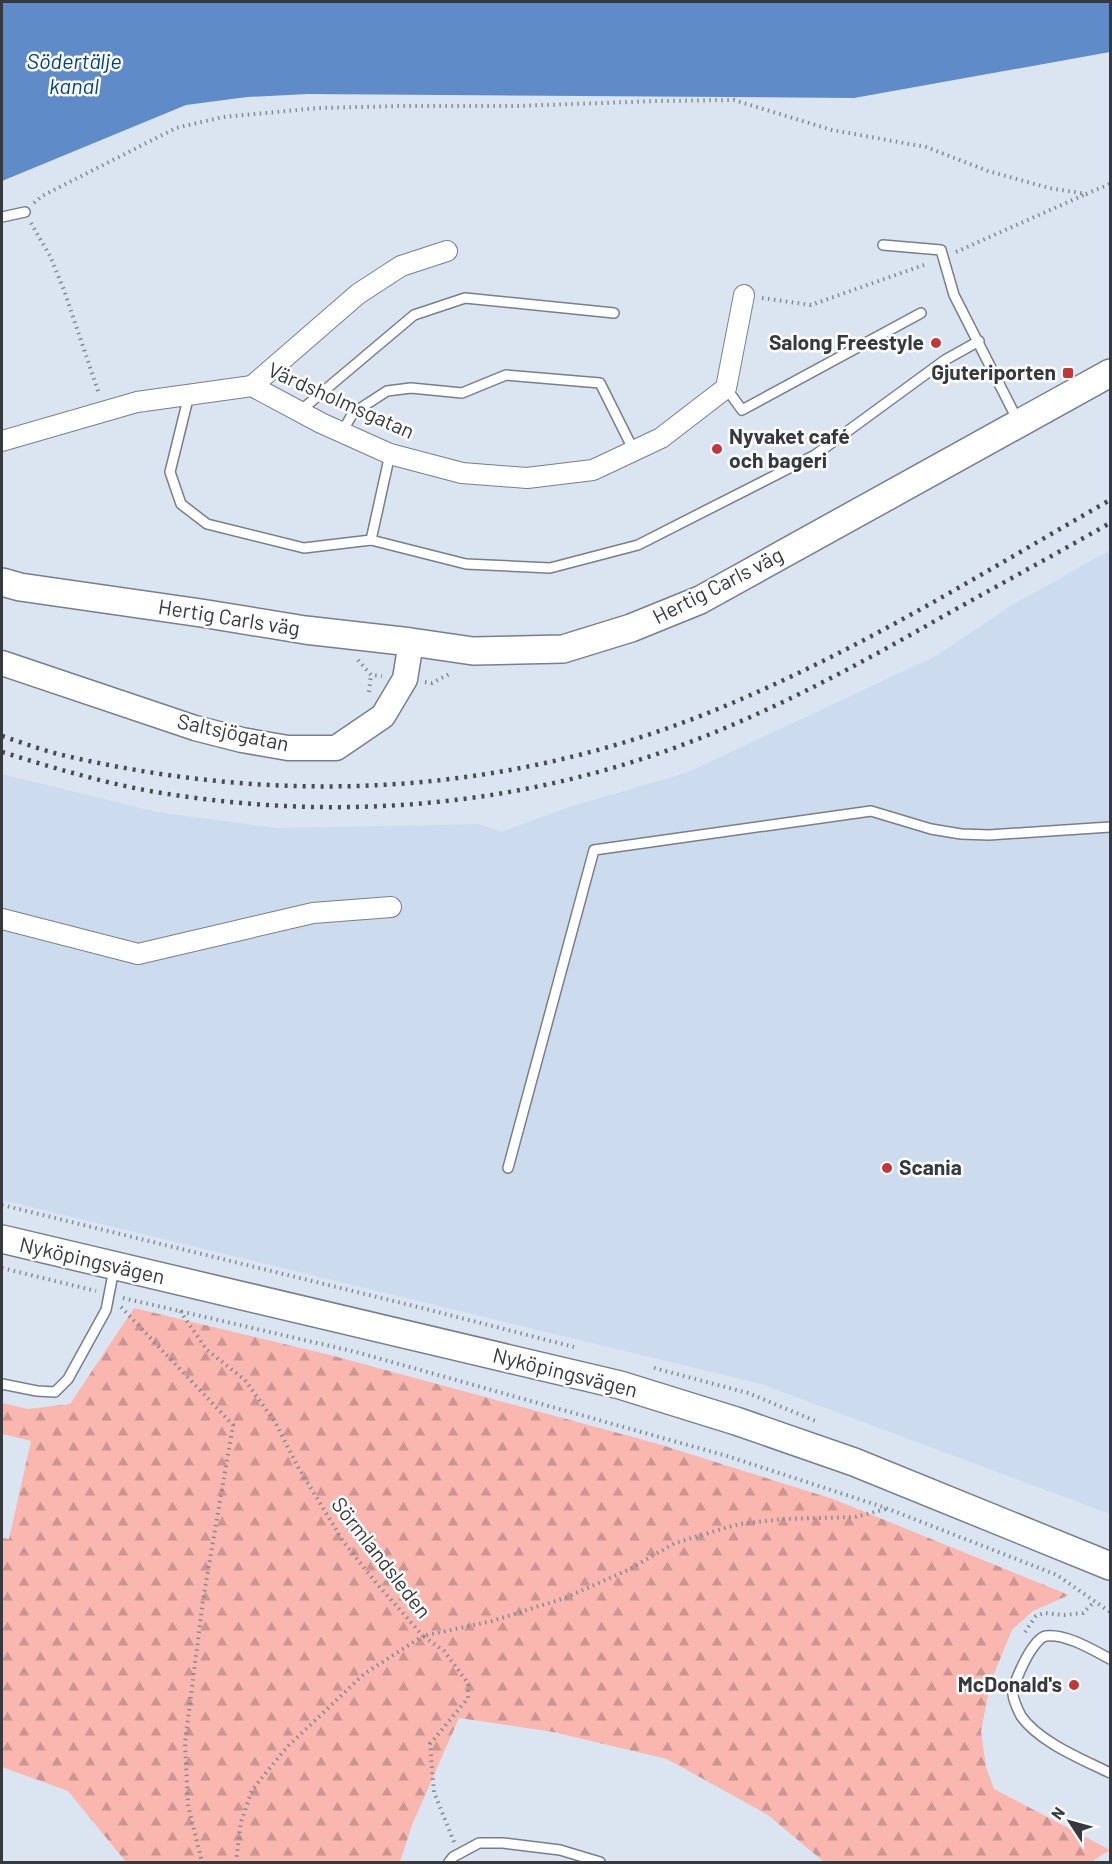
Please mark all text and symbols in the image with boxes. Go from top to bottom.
water label: Södertälje kanal [26,47,122,98]
place label: Salong Freestyle [769,329,924,354]
marker: Salong Freestyle [929,336,943,350]
street label: Värdsholmsgatan [265,356,419,443]
place label: Gjuteriporten [931,359,1056,384]
marker: Gjuteriporten [1061,366,1075,380]
place label: Nyvaket café och bageri [729,423,850,472]
marker: Nyvaket café och bageri [710,442,724,456]
street label: Hertig Carls väg [648,541,787,628]
street label: Hertig Carls väg [157,593,302,640]
street label: Saltsjögatan [175,708,291,756]
place label: Scania [899,1154,962,1179]
marker: Scania [880,1161,894,1175]
street label: Nyköpingsvägen [17,1231,167,1288]
street label: Nyköpingsvägen [490,1341,640,1402]
street label: Sörmlandsleden [327,1492,437,1623]
place label: McDonald's [958,1671,1062,1696]
marker: McDonald's [1067,1678,1081,1692]
north arrow [1040,1792,1100,1852]
text: N [1047,1803,1068,1823]

